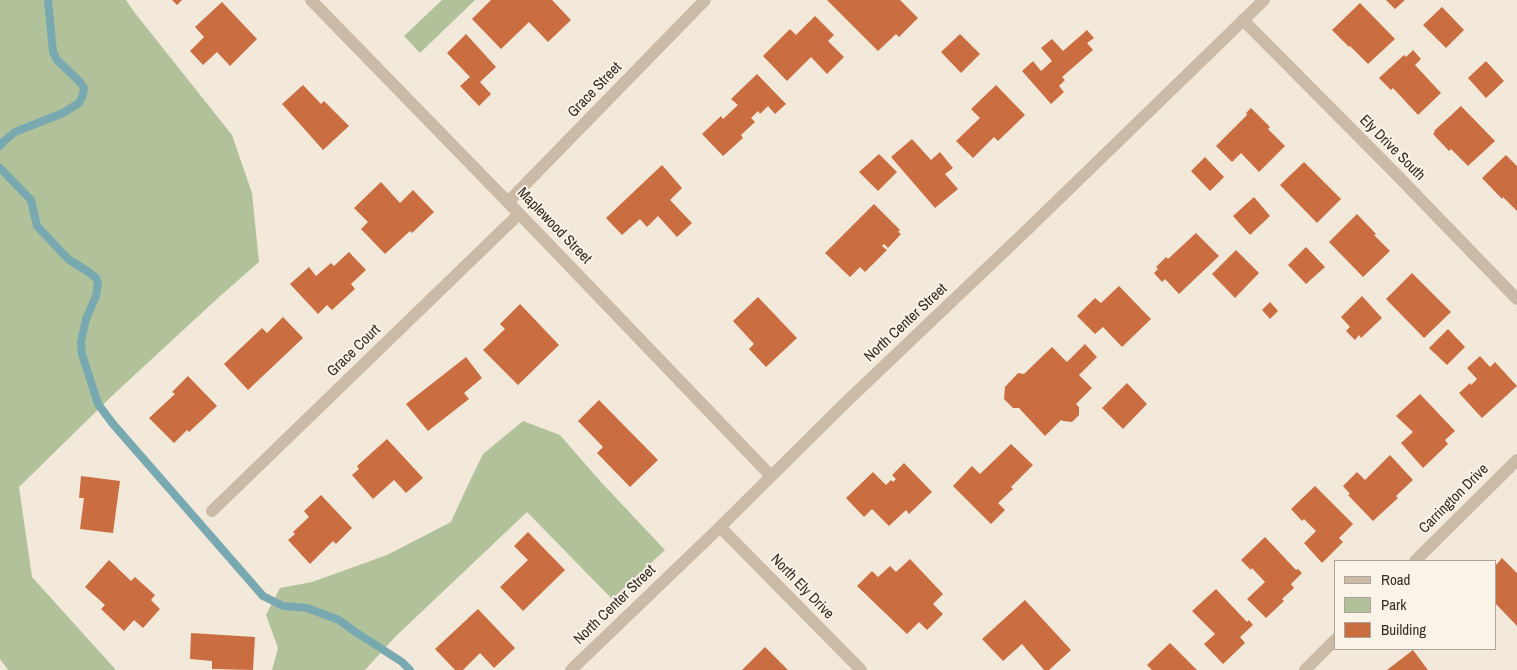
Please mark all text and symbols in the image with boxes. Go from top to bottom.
street label: Grace Street [564,59,626,121]
street label: Ely Drive South [1355,111,1429,185]
street label: Maplewood Street [513,184,595,268]
street label: North Center Street [861,280,951,366]
street label: Grace Court [324,321,384,381]
street label: Carrington Drive [1415,460,1493,538]
street label: North Ely Drive [767,551,837,623]
legend [1334,560,1497,650]
street label: North Center Street [570,561,660,649]
text: Road [1381,569,1410,590]
text: Park [1381,594,1406,615]
text: Building [1381,619,1426,640]

